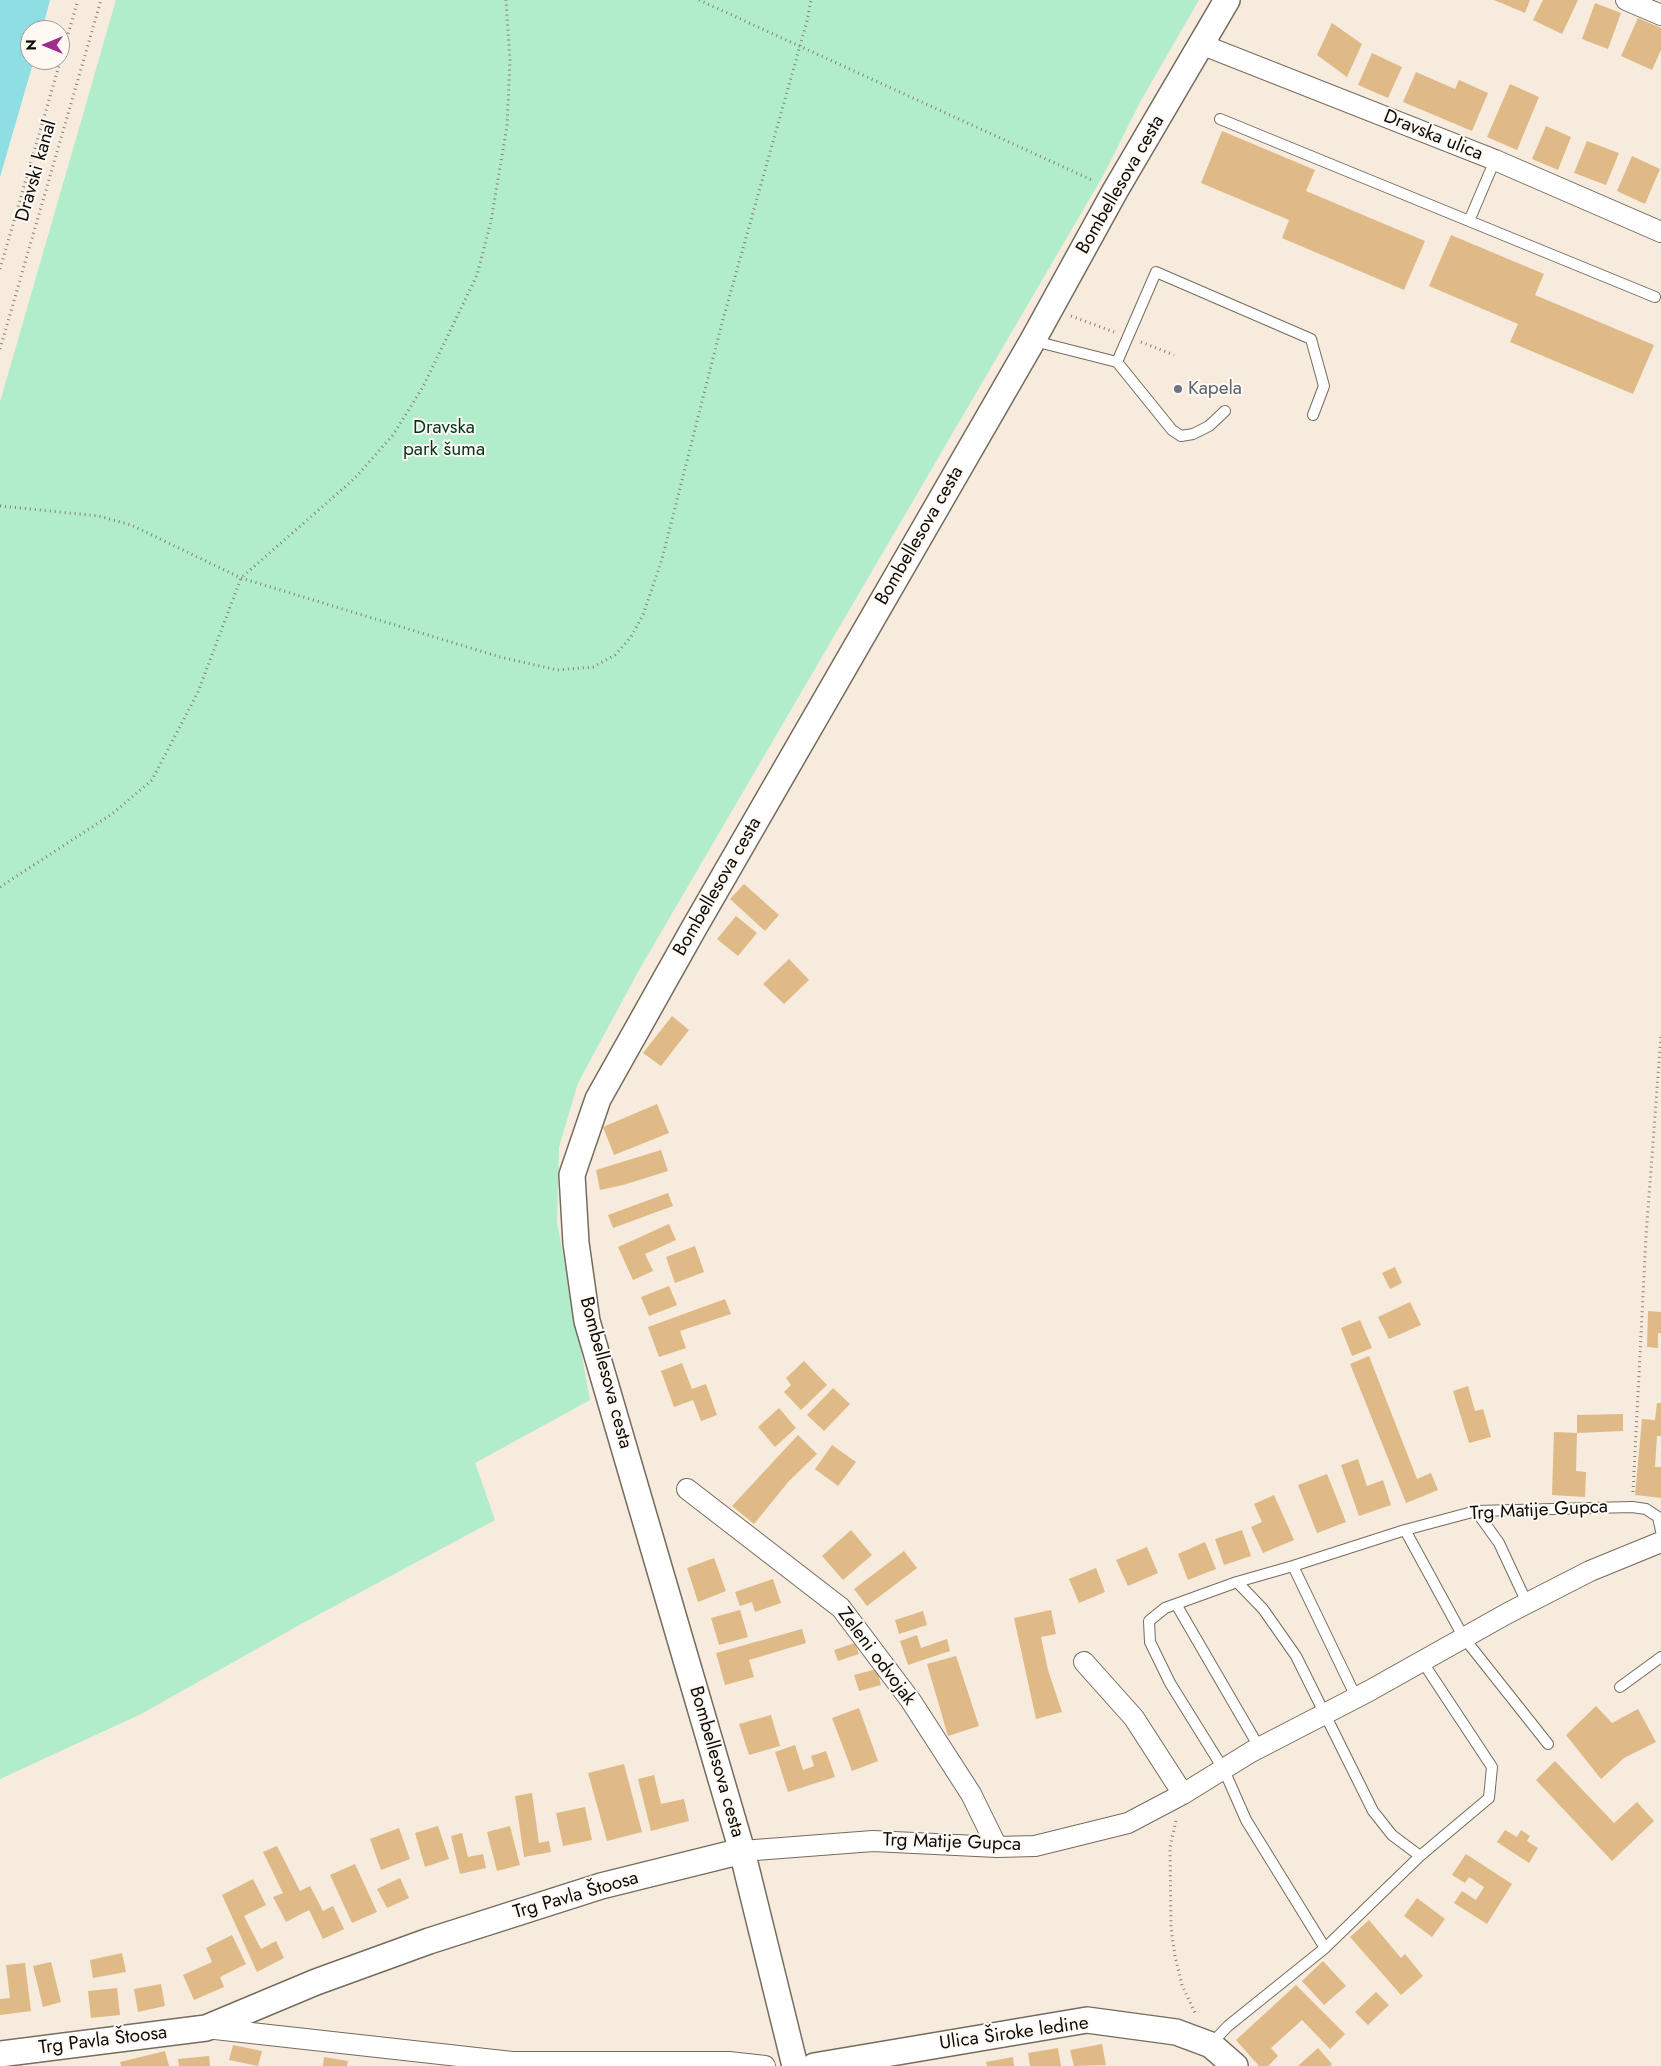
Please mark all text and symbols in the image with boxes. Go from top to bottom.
north arrow [20,20,70,70]
text: N [21,39,41,51]
street label: Dravska ulica [1380,106,1486,166]
street label: Bombellesova cesta [1072,112,1170,258]
street label: Dravski kanal [12,118,62,224]
place label: Kapela [1188,378,1242,400]
marker: Kapela [1172,383,1184,395]
park label: Dravska park šuma [403,417,485,461]
street label: Bombellesova cesta [871,463,969,609]
street label: Bombellesova cesta [669,814,767,960]
street label: Bombellesova cesta [574,1295,636,1451]
street label: Trg Matije Gupca [1469,1496,1609,1526]
street label: Zeleni odvojak [832,1604,920,1710]
street label: Bombellesova cesta [684,1684,748,1840]
street label: Trg Matije Gupca [883,1829,1021,1857]
street label: Trg Pavla Štoosa [511,1867,641,1925]
street label: Ulica Široke ledine [938,2012,1090,2056]
street label: Trg Pavla Štoosa [38,2022,168,2060]

